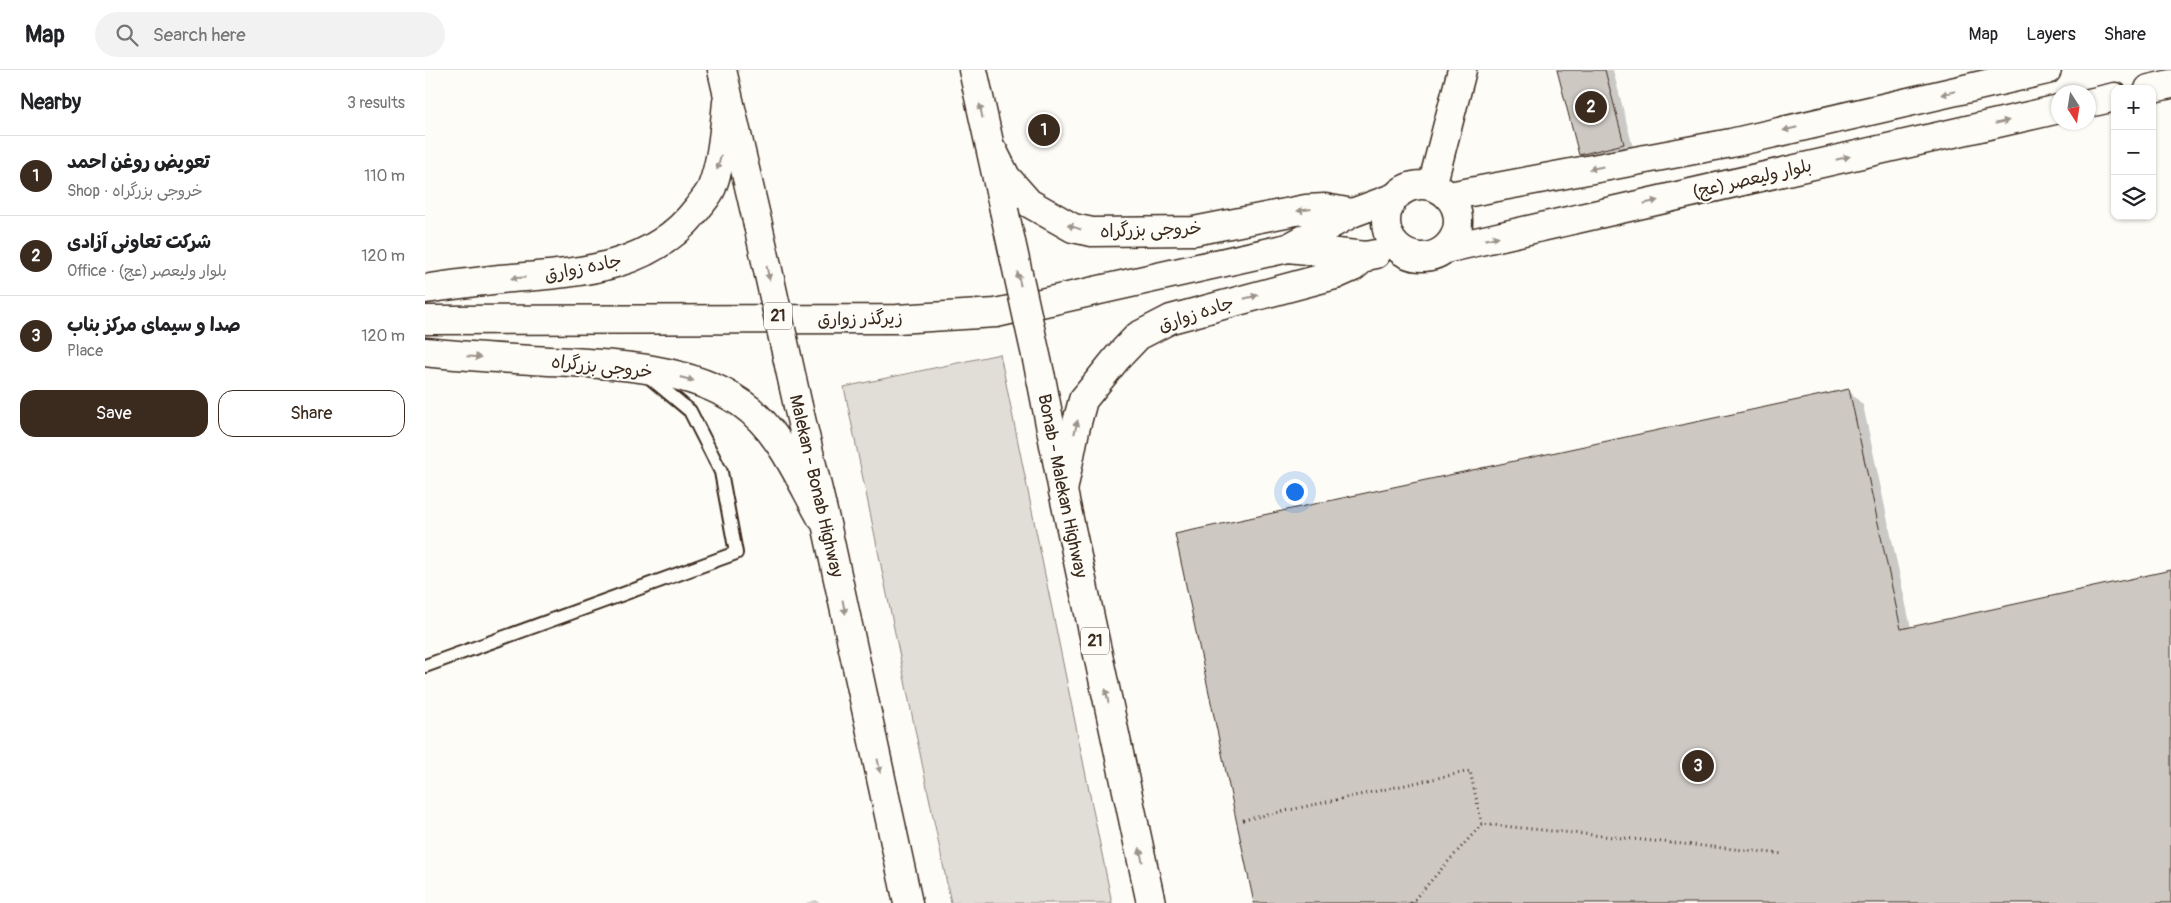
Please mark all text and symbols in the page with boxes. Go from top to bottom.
search box [95,12,445,57]
text: Map [25,20,65,49]
icon: search [113,21,141,49]
text: Search here [153,23,246,47]
text: Map [1969,23,1998,46]
text: Layers [2026,23,2076,46]
text: Share [2104,23,2146,46]
north arrow [2051,85,2096,130]
map controls [2111,85,2156,220]
button: + [2111,85,2156,130]
pin: 2 [1575,88,1607,126]
text: Nearby [20,89,81,116]
one-way arrow [1941,89,1956,97]
text: 3 results [347,93,405,113]
one-way arrow [977,103,985,119]
pin: 1 [1028,111,1060,149]
one-way arrow [1994,118,2009,126]
one-way arrow [1782,125,1797,133]
button: − [2111,130,2156,175]
text: تعویض روغن احمد [67,150,210,174]
street label: بلوار ولیعصر (عج) [1690,154,1814,204]
one-way arrow [1836,154,1851,162]
one-way arrow [714,156,722,171]
one-way arrow [1588,165,1604,173]
text: 1 [33,166,39,186]
text: 110 m [364,166,405,186]
button: layers [2111,175,2156,220]
text: Shop · خروجی بزرگراه [67,181,203,201]
one-way arrow [1643,198,1658,206]
one-way arrow [1295,206,1311,214]
street label: خروجی بزرگراه [1100,217,1202,243]
one-way arrow [1066,223,1081,231]
text: شرکت تعاونی آزادی [67,230,211,254]
one-way arrow [1485,234,1500,242]
text: 2 [32,246,40,266]
text: 120 m [361,246,405,266]
street label: جاده زوارق [542,249,624,287]
text: Office · بلوار ولیعصر (عج) [67,261,227,281]
one-way arrow [764,265,772,280]
one-way arrow [1015,272,1023,287]
one-way arrow [510,275,526,283]
street label: جاده زوارق [1155,291,1237,337]
one-way arrow [1244,293,1259,301]
road number: 21 [764,302,792,330]
street label: زیرگذر زوارق [817,307,903,331]
text: صدا و سیمای مرکز بناب [67,313,241,337]
text: 3 [32,326,40,346]
text: 120 m [361,326,405,346]
text: Place [67,341,103,361]
street label: خروجی بزرگراه [550,350,654,384]
one-way arrow [466,353,482,361]
one-way arrow [679,375,694,383]
button: Save [20,390,208,437]
button: Share [218,390,405,437]
street label: Malekan - Bonab Highway [784,392,848,580]
street label: Bonab - Malekan Highway [1033,392,1093,580]
one-way arrow [1072,419,1080,434]
your location [1282,479,1308,505]
one-way arrow [840,599,848,614]
road number: 21 [1081,628,1109,654]
one-way arrow [1103,689,1111,704]
pin: 3 [1682,747,1714,785]
one-way arrow [875,758,883,774]
one-way arrow [1137,848,1145,863]

